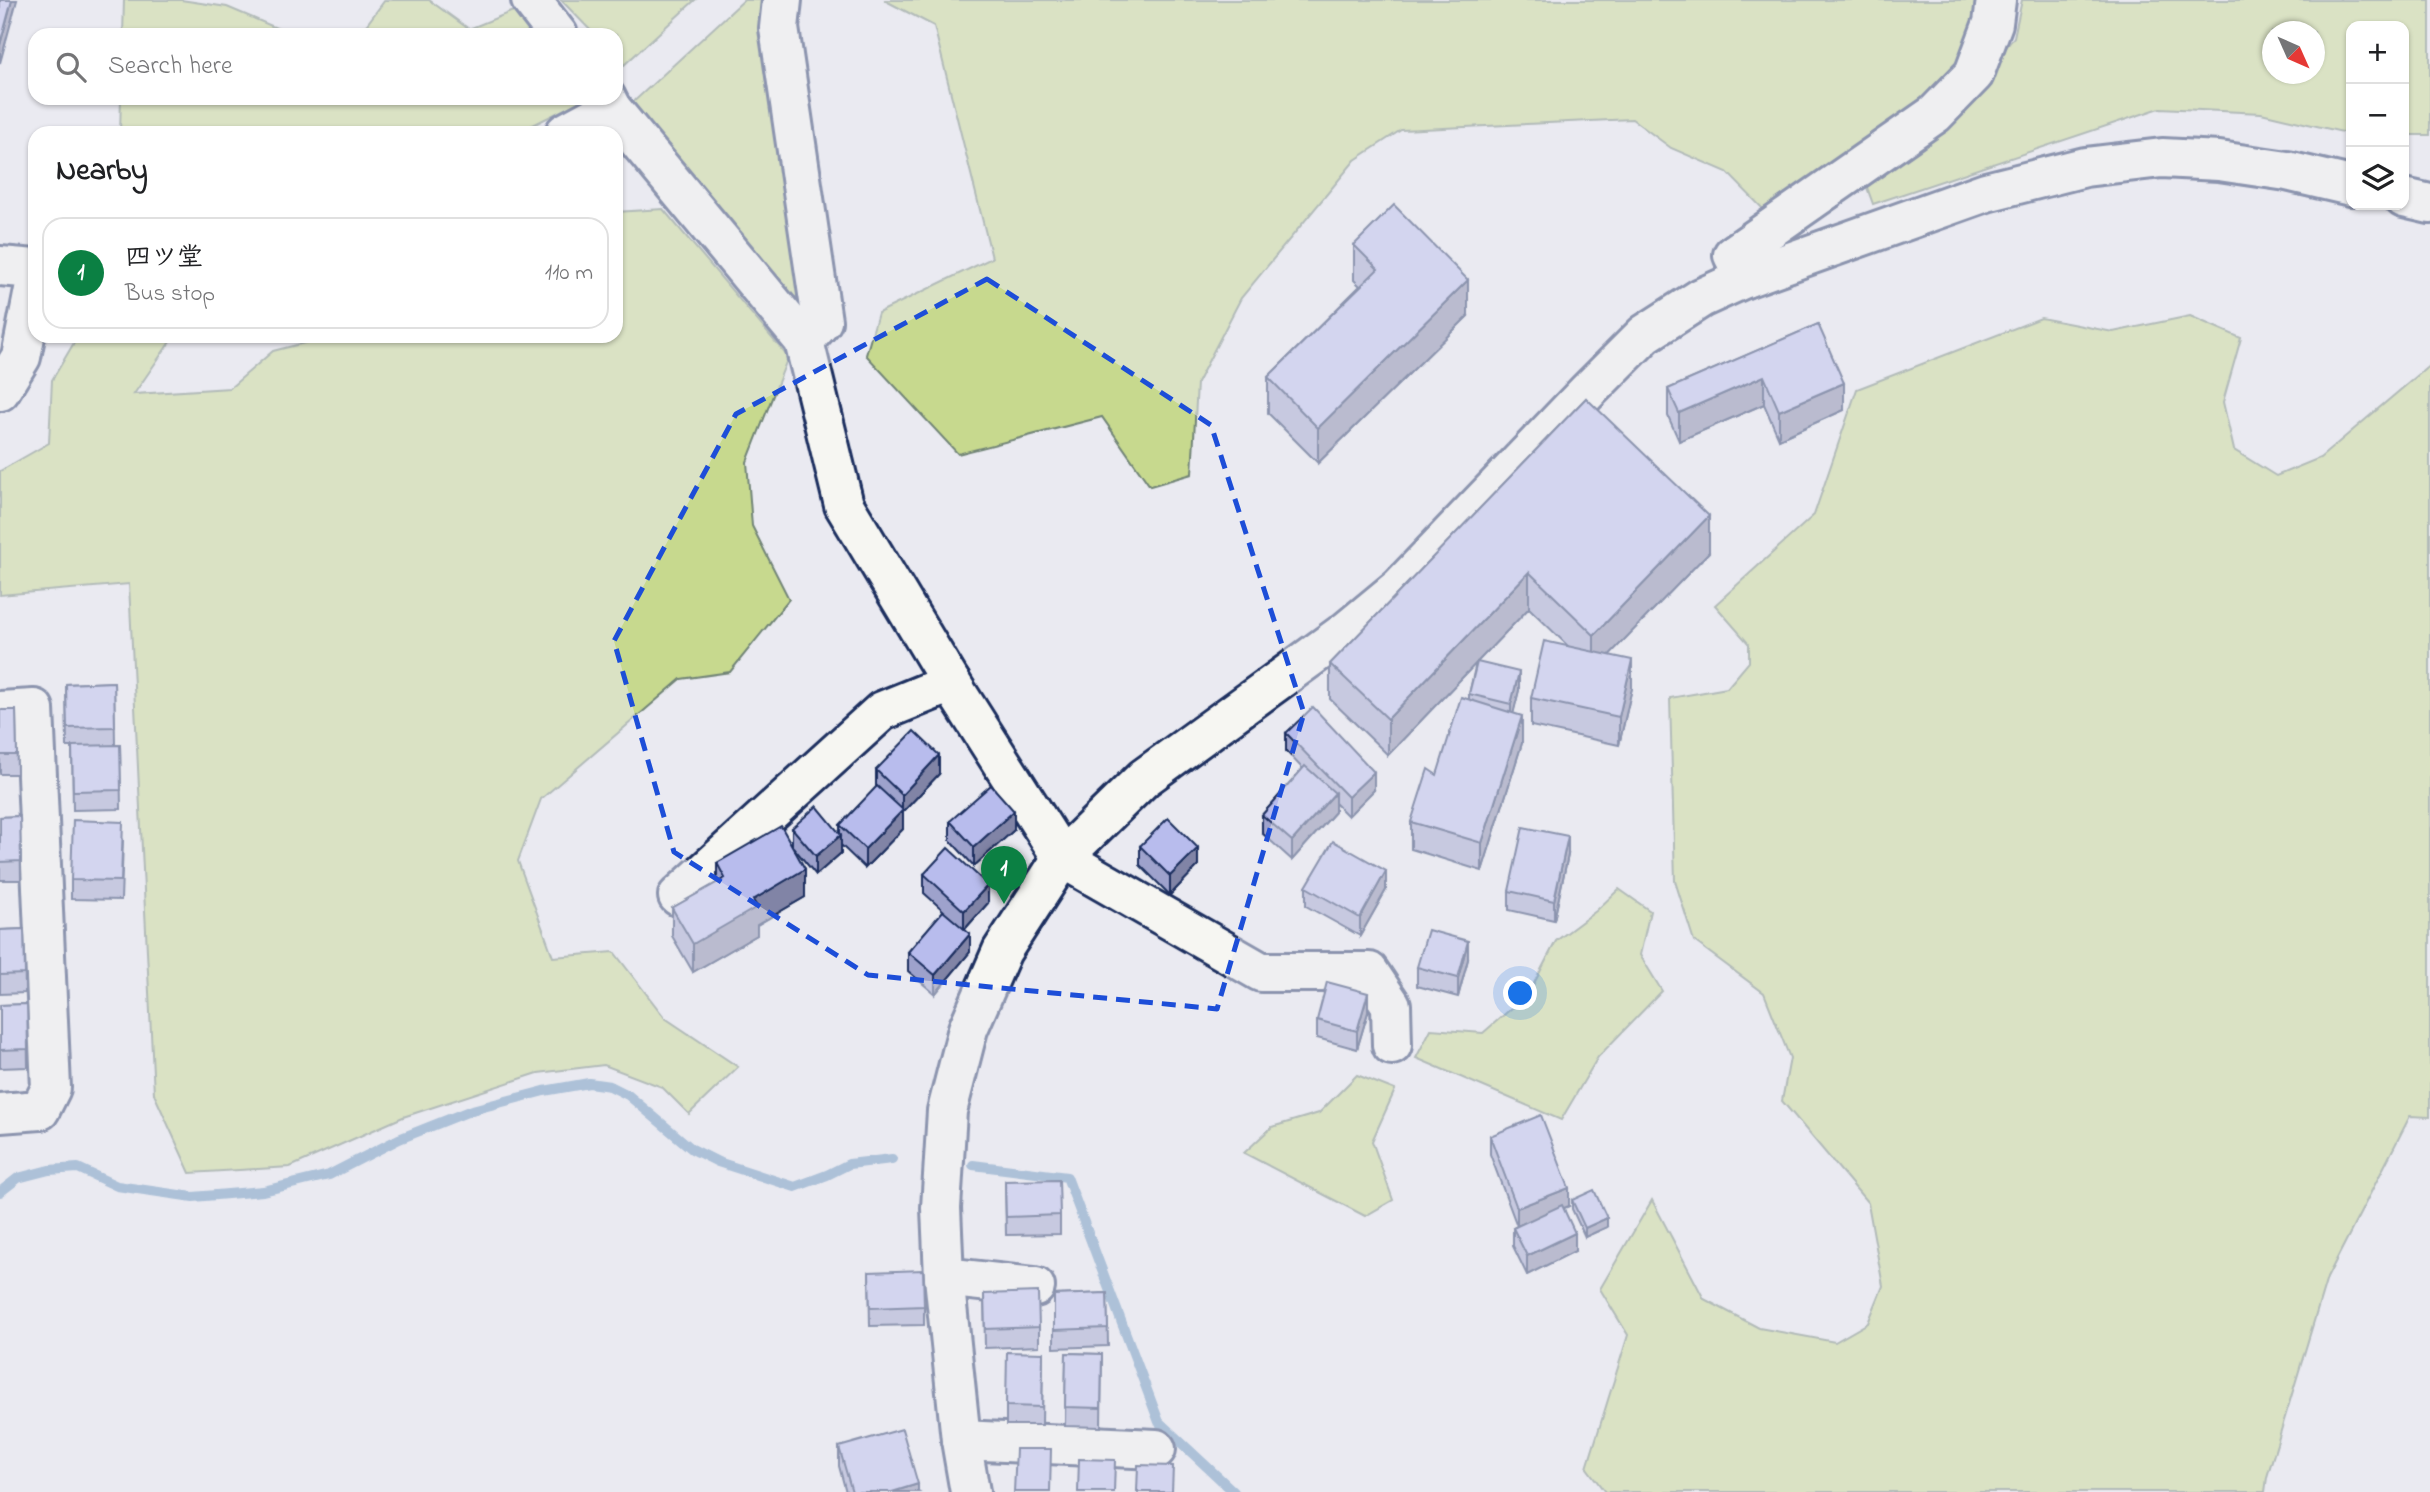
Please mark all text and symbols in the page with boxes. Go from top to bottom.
north arrow [2262,21,2325,84]
map controls [2346,21,2409,210]
button: + [2346,21,2409,84]
search box [28,28,623,105]
icon: search [52,48,90,86]
text: Search here [108,48,233,86]
button: − [2346,84,2409,147]
button: layers [2346,147,2409,210]
text: Nearby [56,150,148,194]
text: 四ツ堂 [125,240,203,278]
text: 1 [77,257,85,290]
text: 110 m [545,257,593,290]
text: Bus stop [125,278,215,311]
pin: 1 [981,846,1027,904]
your location [1503,976,1537,1010]

